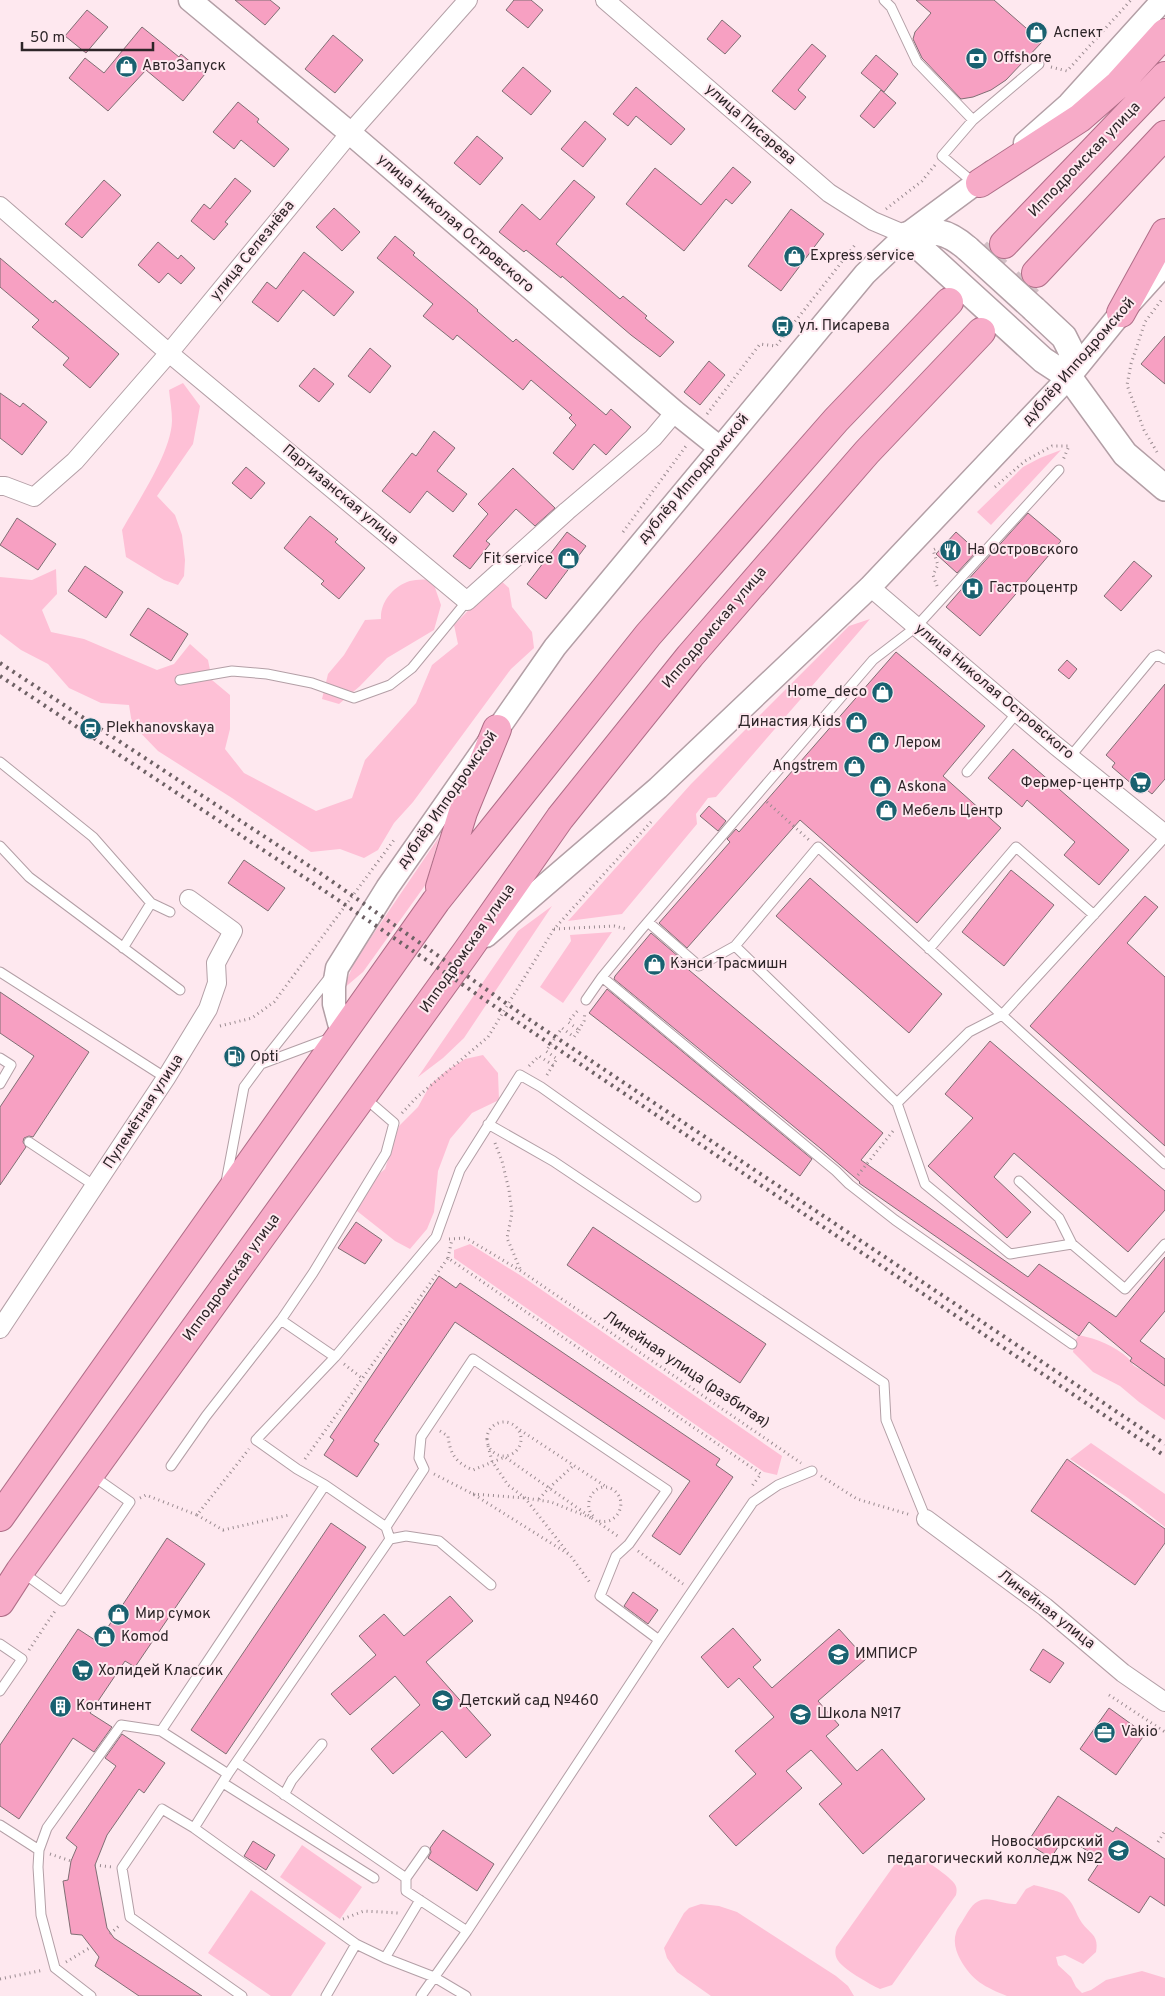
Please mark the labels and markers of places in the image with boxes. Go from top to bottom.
shop icon: Аспект [1025,21,1049,45]
place label: Аспект [1053,24,1103,43]
bank icon: Offshore [965,46,989,70]
place label: Offshore [993,49,1052,68]
shop icon: АвтоЗапуск [114,54,138,78]
place label: АвтоЗапуск [142,57,226,76]
shop icon: Express service [782,244,806,268]
place label: Express service [810,247,914,266]
bus stop icon: ул. Писарева [770,314,794,338]
place label: ул. Писарева [798,317,890,336]
restaurant icon: На Островского [939,538,963,562]
place label: На Островского [967,541,1078,560]
shop icon: Fit service [557,547,581,571]
place label: Fit service [483,550,553,569]
hospital icon: Гастроцентр [961,576,985,600]
place label: Гастроцентр [989,579,1078,598]
shop icon: Home_deco [871,680,895,704]
place label: Home_deco [787,683,867,702]
shop icon: Династия Kids [845,710,869,734]
place label: Династия Kids [738,713,841,732]
station icon: Plekhanovskaya [78,716,102,740]
place label: Plekhanovskaya [106,719,214,738]
shop icon: Лером [866,731,890,755]
place label: Лером [894,734,941,753]
shop icon: Angstrem [842,754,866,778]
place label: Angstrem [772,757,838,776]
supermarket icon: Фермер-центр [1128,771,1152,795]
place label: Фермер-центр [1021,774,1124,793]
shop icon: Askona [869,775,893,799]
place label: Askona [897,778,946,797]
shop icon: Мебель Центр [874,799,898,823]
place label: Мебель Центр [902,802,1003,821]
shop icon: Кэнси Трасмишн [642,952,666,976]
place label: Кэнси Трасмишн [670,955,788,974]
fuel station icon: Opti [222,1045,246,1069]
place label: Opti [250,1048,279,1067]
shop icon: Мир сумок [107,1602,131,1626]
place label: Мир сумок [135,1605,211,1624]
shop icon: Komod [93,1625,117,1649]
place label: Komod [121,1628,169,1647]
school or university icon: ИМПИСР [827,1642,851,1666]
place label: ИМПИСР [855,1645,917,1664]
supermarket icon: Холидей Классик [70,1659,94,1683]
place label: Холидей Классик [98,1662,223,1681]
school or university icon: Детский сад №460 [431,1689,455,1713]
place label: Детский сад №460 [459,1692,599,1711]
building icon: Континент [48,1694,72,1718]
place label: Континент [76,1697,152,1716]
school or university icon: Школа №17 [789,1702,813,1726]
place label: Школа №17 [817,1705,901,1724]
office icon: Vakio [1093,1720,1117,1744]
place label: Vakio [1121,1723,1158,1742]
place label: Новосибирский педагогический колледж №2 [887,1833,1103,1869]
school or university icon: Новосибирский педагогический колледж №2 [1107,1839,1131,1863]

